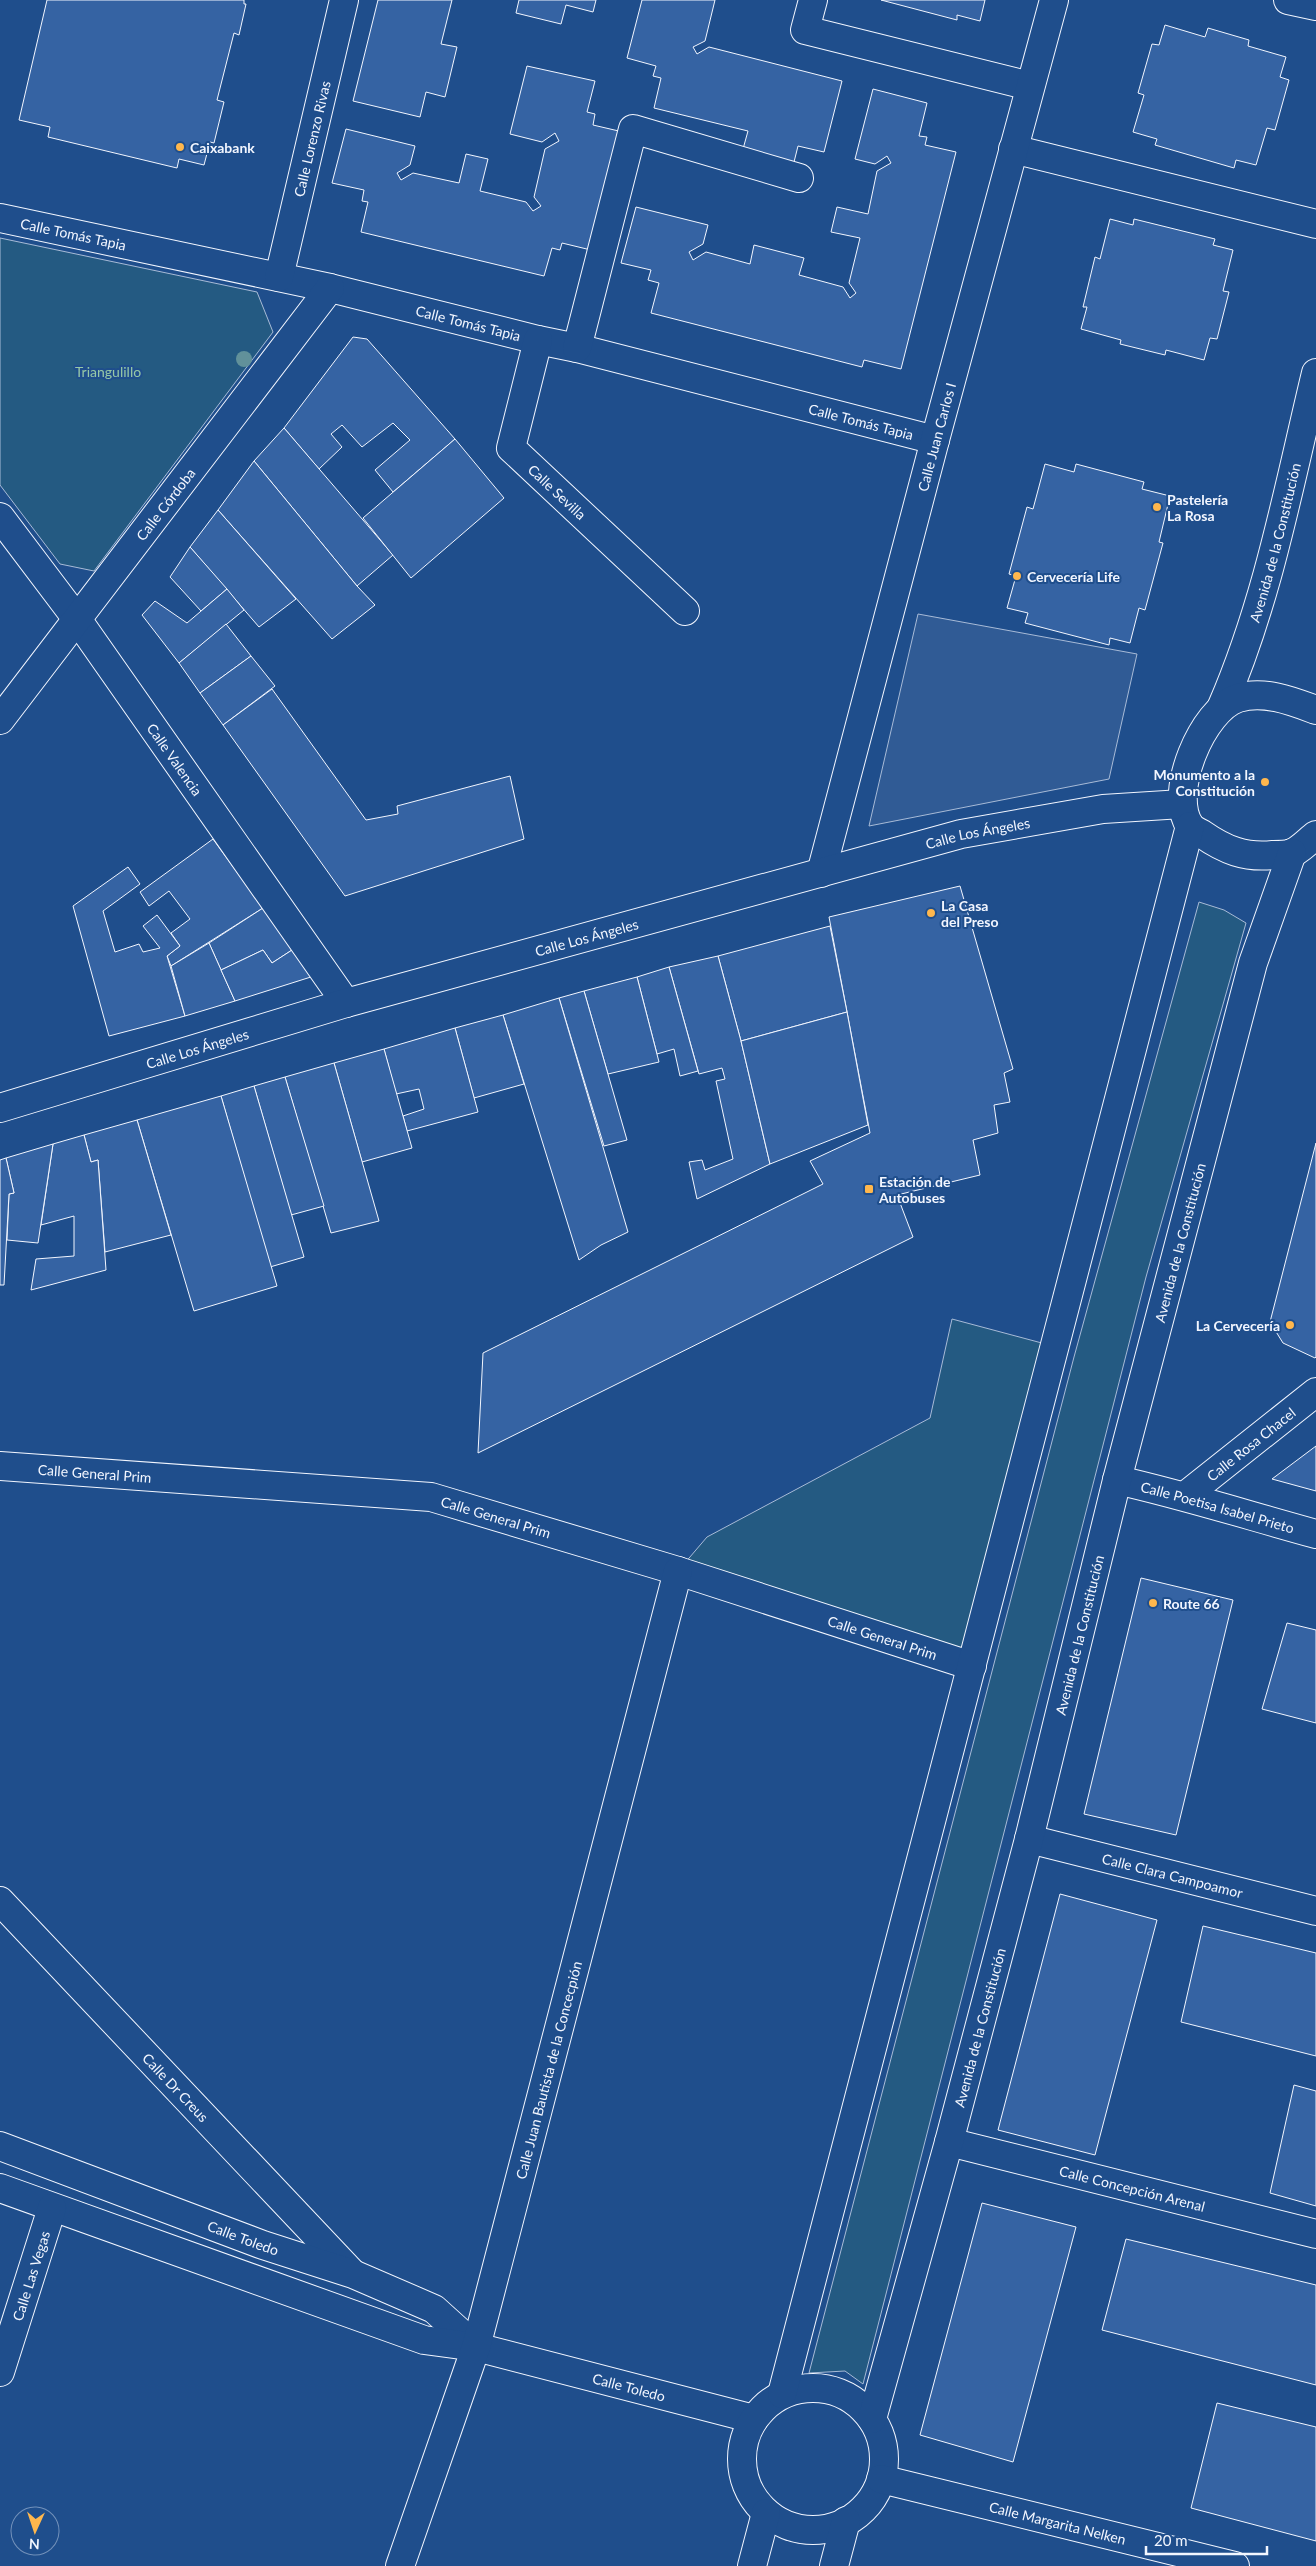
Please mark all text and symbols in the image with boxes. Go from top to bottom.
street label: Calle Lorenzo Rivas [290,79,333,198]
place label: Caixabank [190,139,255,156]
marker: Caixabank [174,141,186,153]
street label: Calle Tomás Tapia [19,214,128,253]
street label: Calle Tomás Tapia [414,301,523,344]
park label: Triangulillo [75,363,141,380]
street label: Calle Juan Carlos I [913,381,959,493]
street label: Calle Tomás Tapia [807,399,915,443]
street label: Calle Sevilla [525,460,590,523]
street label: Avenida de la Constitución [1245,461,1303,624]
street label: Calle Córdoba [132,464,198,543]
place label: Pastelería La Rosa [1167,491,1228,524]
marker: Pastelería La Rosa [1151,501,1163,513]
place label: Cervecería Life [1027,568,1121,585]
marker: Cervecería Life [1011,570,1023,582]
street label: Calle Valencia [144,720,206,799]
place label: Monumento a la Constitución [1153,766,1255,799]
marker: Monumento a la Constitución [1259,776,1271,788]
street label: Calle Los Ángeles [923,814,1031,852]
place label: La Casa del Preso [941,897,999,930]
marker: La Casa del Preso [925,907,937,919]
street label: Calle Los Ángeles [533,915,640,959]
street label: Calle Los Ángeles [144,1025,251,1072]
street label: Avenida de la Constitución [1150,1161,1209,1324]
place label: Estación de Autobuses [878,1173,951,1206]
marker: Estación de Autobuses [863,1183,875,1195]
place label: La Cervecería [1196,1317,1280,1334]
marker: La Cervecería [1284,1319,1296,1331]
street label: Calle Rosa Chacel [1203,1403,1298,1484]
street label: Calle General Prim [37,1460,152,1485]
street label: Calle Poetisa Isabel Prieto [1139,1477,1296,1536]
street label: Calle General Prim [439,1492,553,1541]
street label: Avenida de la Constitución [1051,1553,1107,1717]
place label: Route 66 [1163,1595,1220,1612]
marker: Route 66 [1147,1597,1159,1609]
street label: Calle General Prim [826,1612,939,1663]
street label: Calle Clara Campoamor [1100,1849,1245,1901]
street label: Avenida de la Constitución [950,1946,1008,2109]
street label: Calle Juan Bautista de la Concecpión [512,1959,585,2181]
street label: Calle Dr Creus [139,2049,212,2125]
street label: Calle Concepción Arenal [1058,2162,1207,2214]
street label: Calle Toledo [205,2217,281,2258]
street label: Calle Las Vegas [8,2229,53,2323]
street label: Calle Toledo [591,2369,667,2404]
street label: Calle Margarita Nelken [988,2497,1128,2547]
north arrow [10,2506,60,2556]
scale bar [1146,2524,1267,2556]
text: 20 m [1154,2531,1188,2549]
text: N [28,2536,40,2553]

